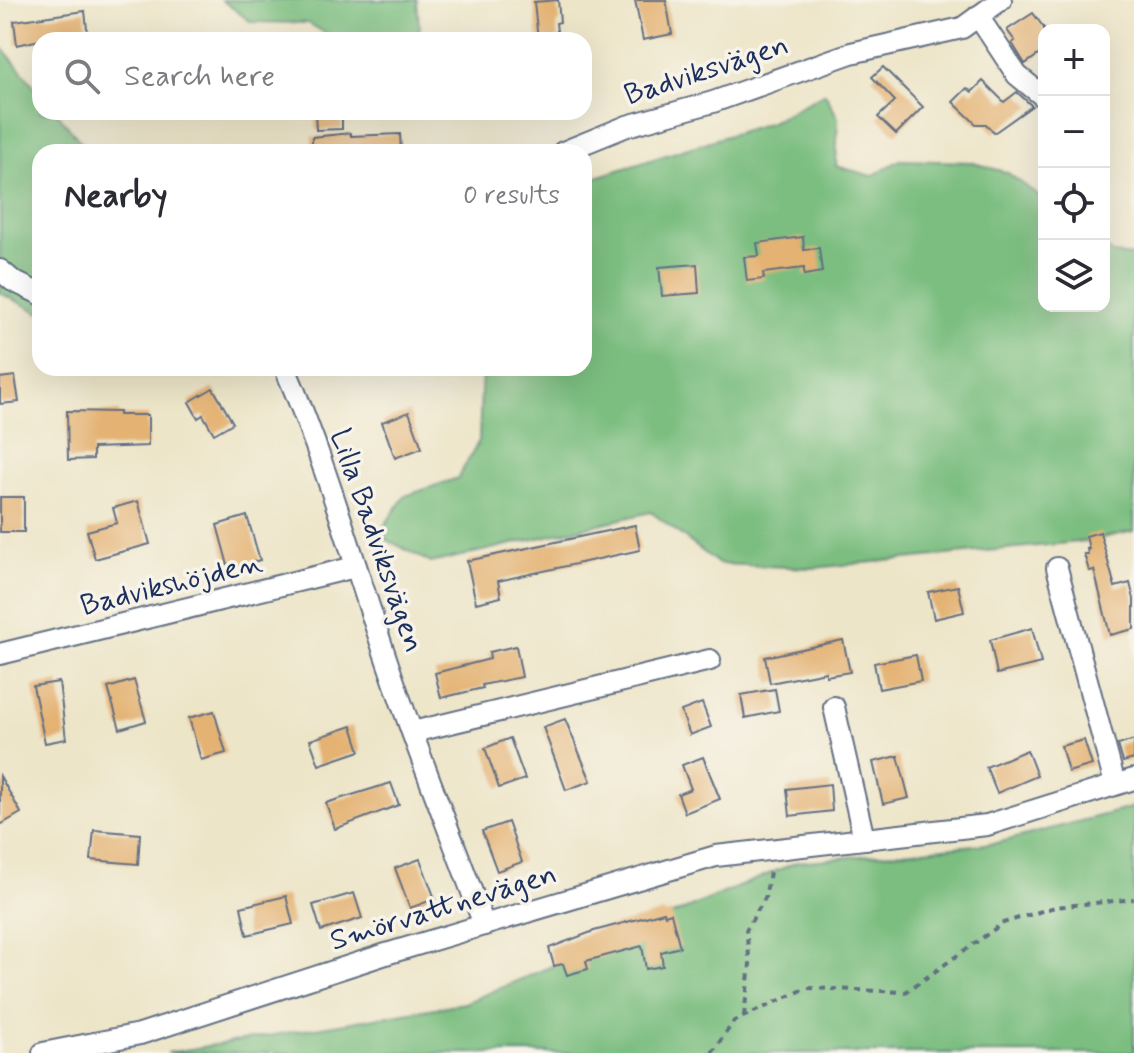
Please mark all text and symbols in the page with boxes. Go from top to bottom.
map controls [1038,24,1110,312]
button: + [1038,24,1110,96]
street label: Badviksvägen [619,26,793,115]
search box [32,32,592,120]
icon: search [60,54,104,98]
text: Search here [124,57,275,96]
button: − [1038,96,1110,168]
button: locate [1038,168,1110,240]
text: Nearby [64,174,168,219]
text: 0 results [463,179,560,213]
button: layers [1038,240,1110,312]
street label: Lilla Badviksvägen [320,424,433,657]
street label: Badvikshöjden [77,543,267,626]
street label: Smörvattnevägen [325,854,561,960]

